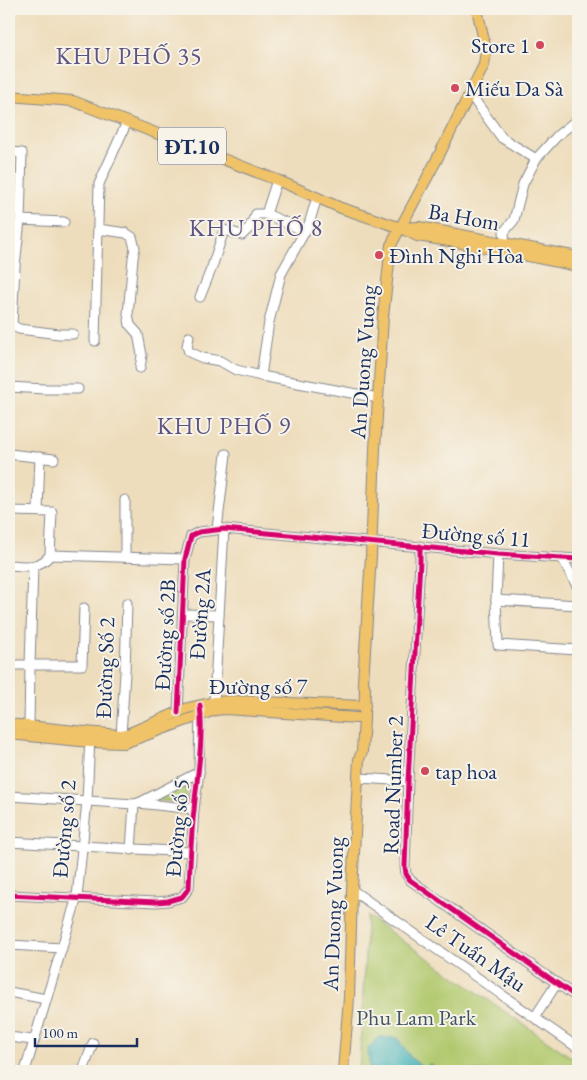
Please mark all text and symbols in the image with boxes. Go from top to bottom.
place label: Store 1 [471,31,530,60]
marker: Store 1 [534,39,546,51]
district label: KHU PHỐ 35 [55,40,203,71]
place label: Miếu Da Sà [465,74,564,103]
marker: Miếu Da Sà [449,82,461,94]
road number: ĐT.10 [158,128,226,164]
street label: Ba Hom [426,196,502,238]
district label: KHU PHỐ 8 [189,212,323,243]
place label: Đình Nghi Hòa [389,241,524,270]
marker: Đình Nghi Hòa [373,249,385,261]
street label: An Duong Vuong [343,284,383,441]
district label: KHU PHỐ 9 [157,410,291,441]
street label: Đường số 11 [420,516,532,554]
street label: Đường 2A [182,567,218,661]
street label: Đường số 2B [148,578,182,691]
street label: Đường Số 2 [89,616,121,719]
street label: Đường số 7 [209,672,308,701]
street label: Road Number 2 [376,715,410,855]
place label: tap hoa [435,757,497,786]
marker: tap hoa [419,765,431,777]
street label: Đường số 2 [45,778,83,879]
street label: Đường số 5 [158,778,196,878]
street label: An Duong Vuong [316,836,350,993]
street label: Lê Tuấn Mậu [420,908,532,999]
park label: Phu Lam Park [356,1003,477,1032]
scale bar [35,1015,138,1047]
text: 100 m [42,1023,79,1042]

